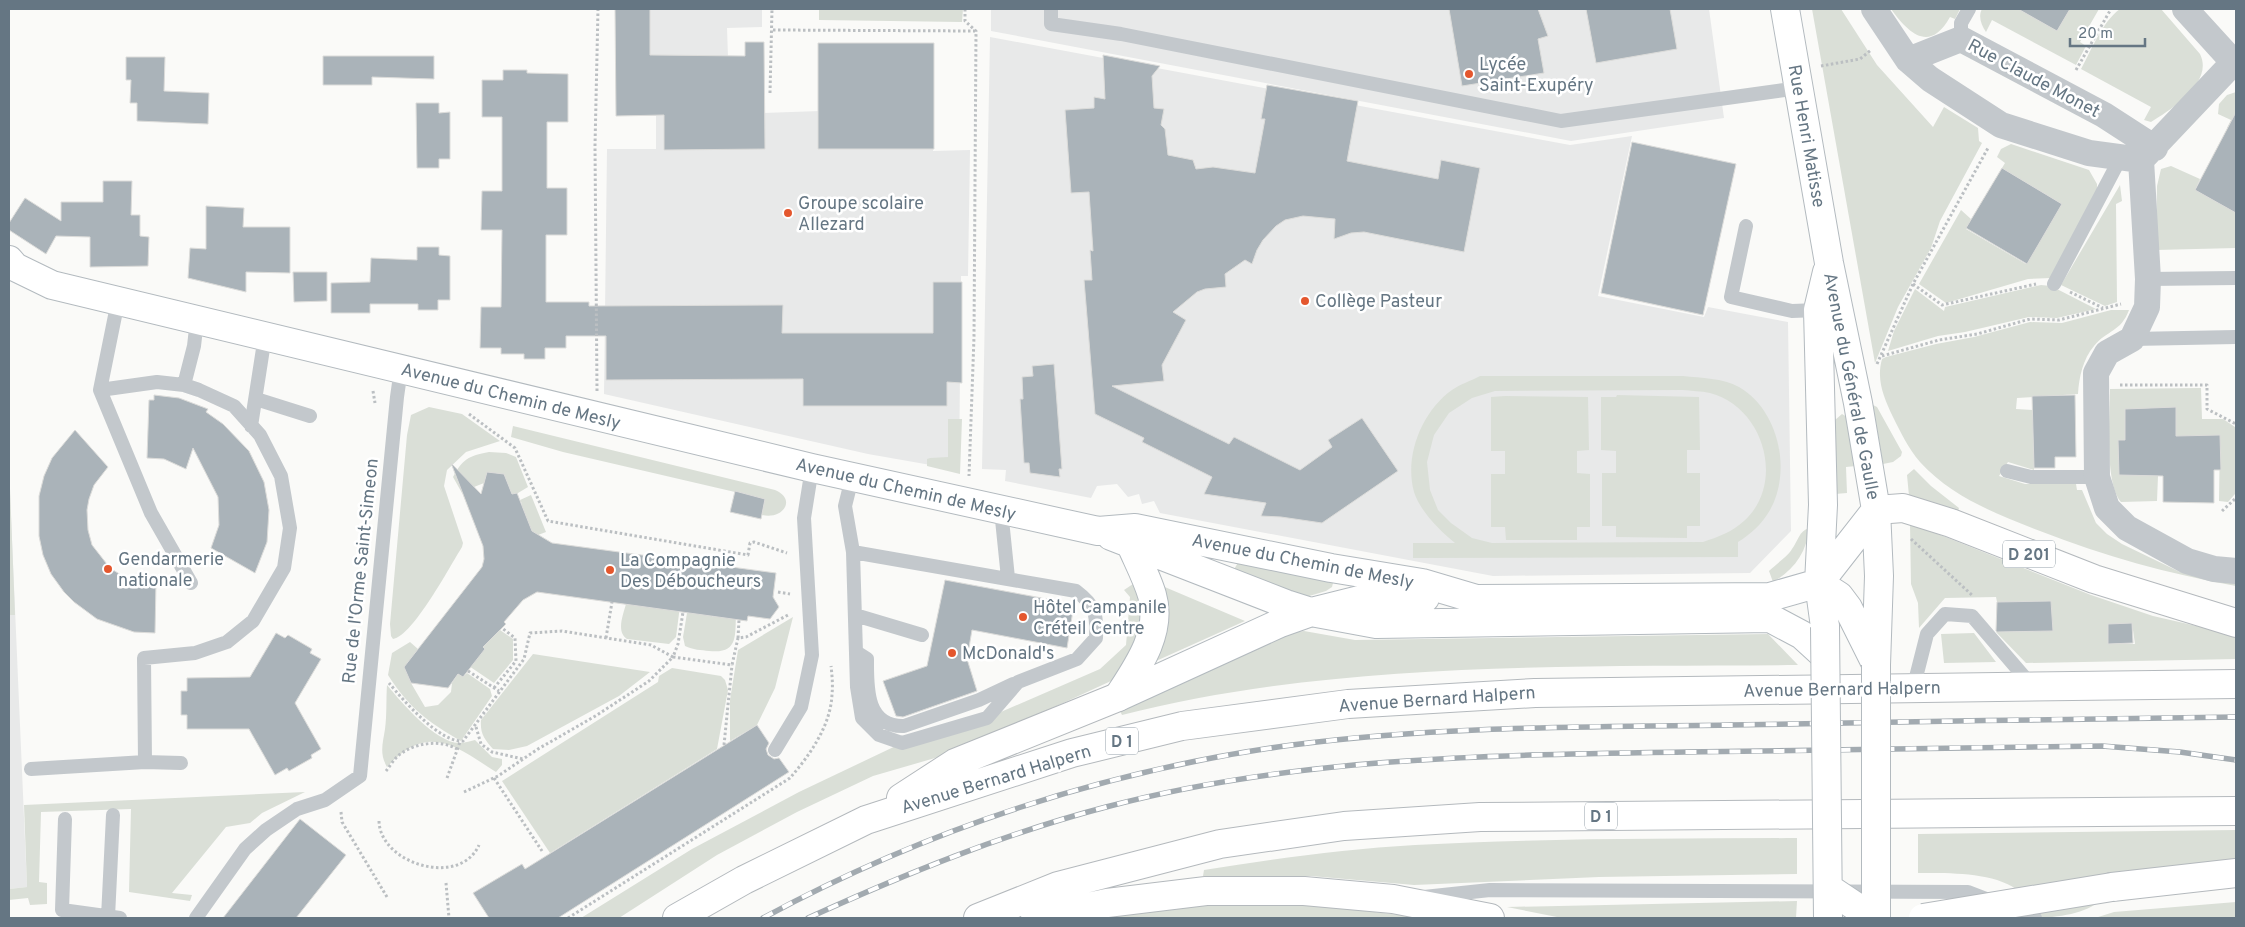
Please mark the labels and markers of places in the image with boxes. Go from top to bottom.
place label: Lycée Saint-Exupéry [1479,54,1594,98]
marker: Lycée Saint-Exupéry [1463,68,1475,80]
place label: Groupe scolaire Allezard [798,193,924,237]
marker: Groupe scolaire Allezard [782,207,794,219]
place label: Collège Pasteur [1315,291,1442,314]
marker: Collège Pasteur [1299,295,1311,307]
place label: Gendarmerie nationale [118,549,224,593]
place label: La Compagnie Des Déboucheurs [620,550,761,594]
marker: Gendarmerie nationale [102,563,114,575]
marker: La Compagnie Des Déboucheurs [604,564,616,576]
place label: Hôtel Campanile Créteil Centre [1033,597,1167,641]
marker: Hôtel Campanile Créteil Centre [1017,611,1029,623]
place label: McDonald's [962,643,1054,666]
marker: McDonald's [946,647,958,659]

